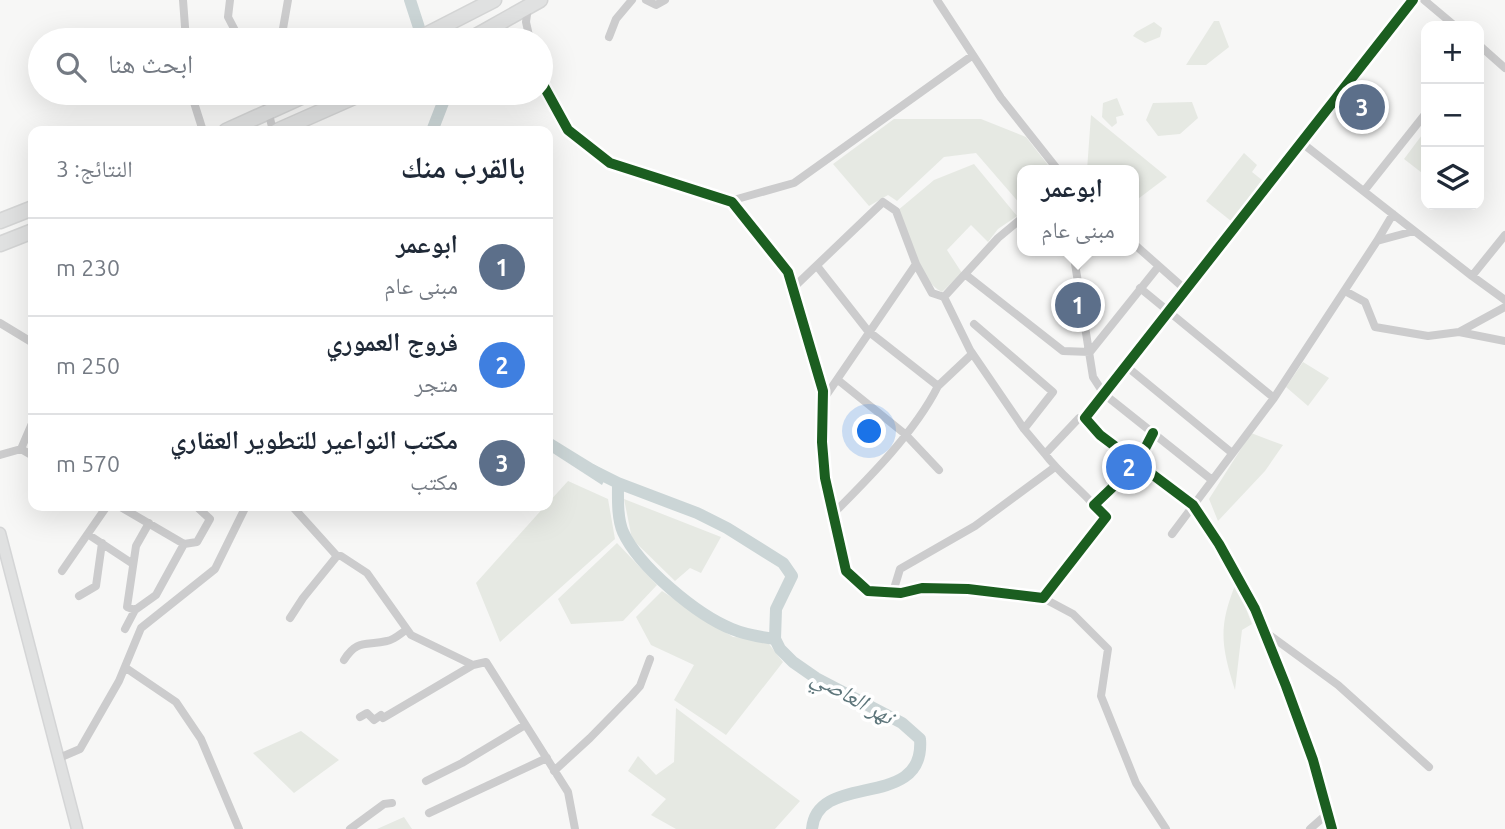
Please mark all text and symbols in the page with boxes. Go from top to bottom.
map controls [1421,21,1484,210]
button: + [1421,21,1484,84]
search box [28,28,553,105]
icon: search [52,48,90,86]
text: ابحث هنا [108,49,193,78]
pin: 3 [1339,81,1385,133]
button: − [1421,84,1484,147]
button: layers [1421,147,1484,210]
text: بالقرب منك [401,150,525,184]
text: النتائج: 3 [56,156,133,181]
popup [1017,165,1139,256]
text: ابوعمر [1041,173,1103,202]
text: مبنى عام [1041,217,1115,242]
text: ابوعمر [396,229,458,258]
text: 230 m [56,255,120,280]
text: 1 [496,255,509,280]
text: مبنى عام [384,273,458,298]
pin: 1 [1055,279,1101,331]
text: فروج العموري [326,327,458,356]
text: 250 m [56,353,120,378]
text: 2 [496,353,509,378]
text: متجر [415,371,458,396]
your location [852,414,886,448]
text: مكتب النواعير للتطوير العقاري [170,425,458,454]
pin: 2 [1106,441,1152,493]
text: 570 m [56,451,120,476]
text: 3 [496,451,509,476]
text: مكتب [410,469,458,494]
water label: نهر العاصي [805,663,901,736]

